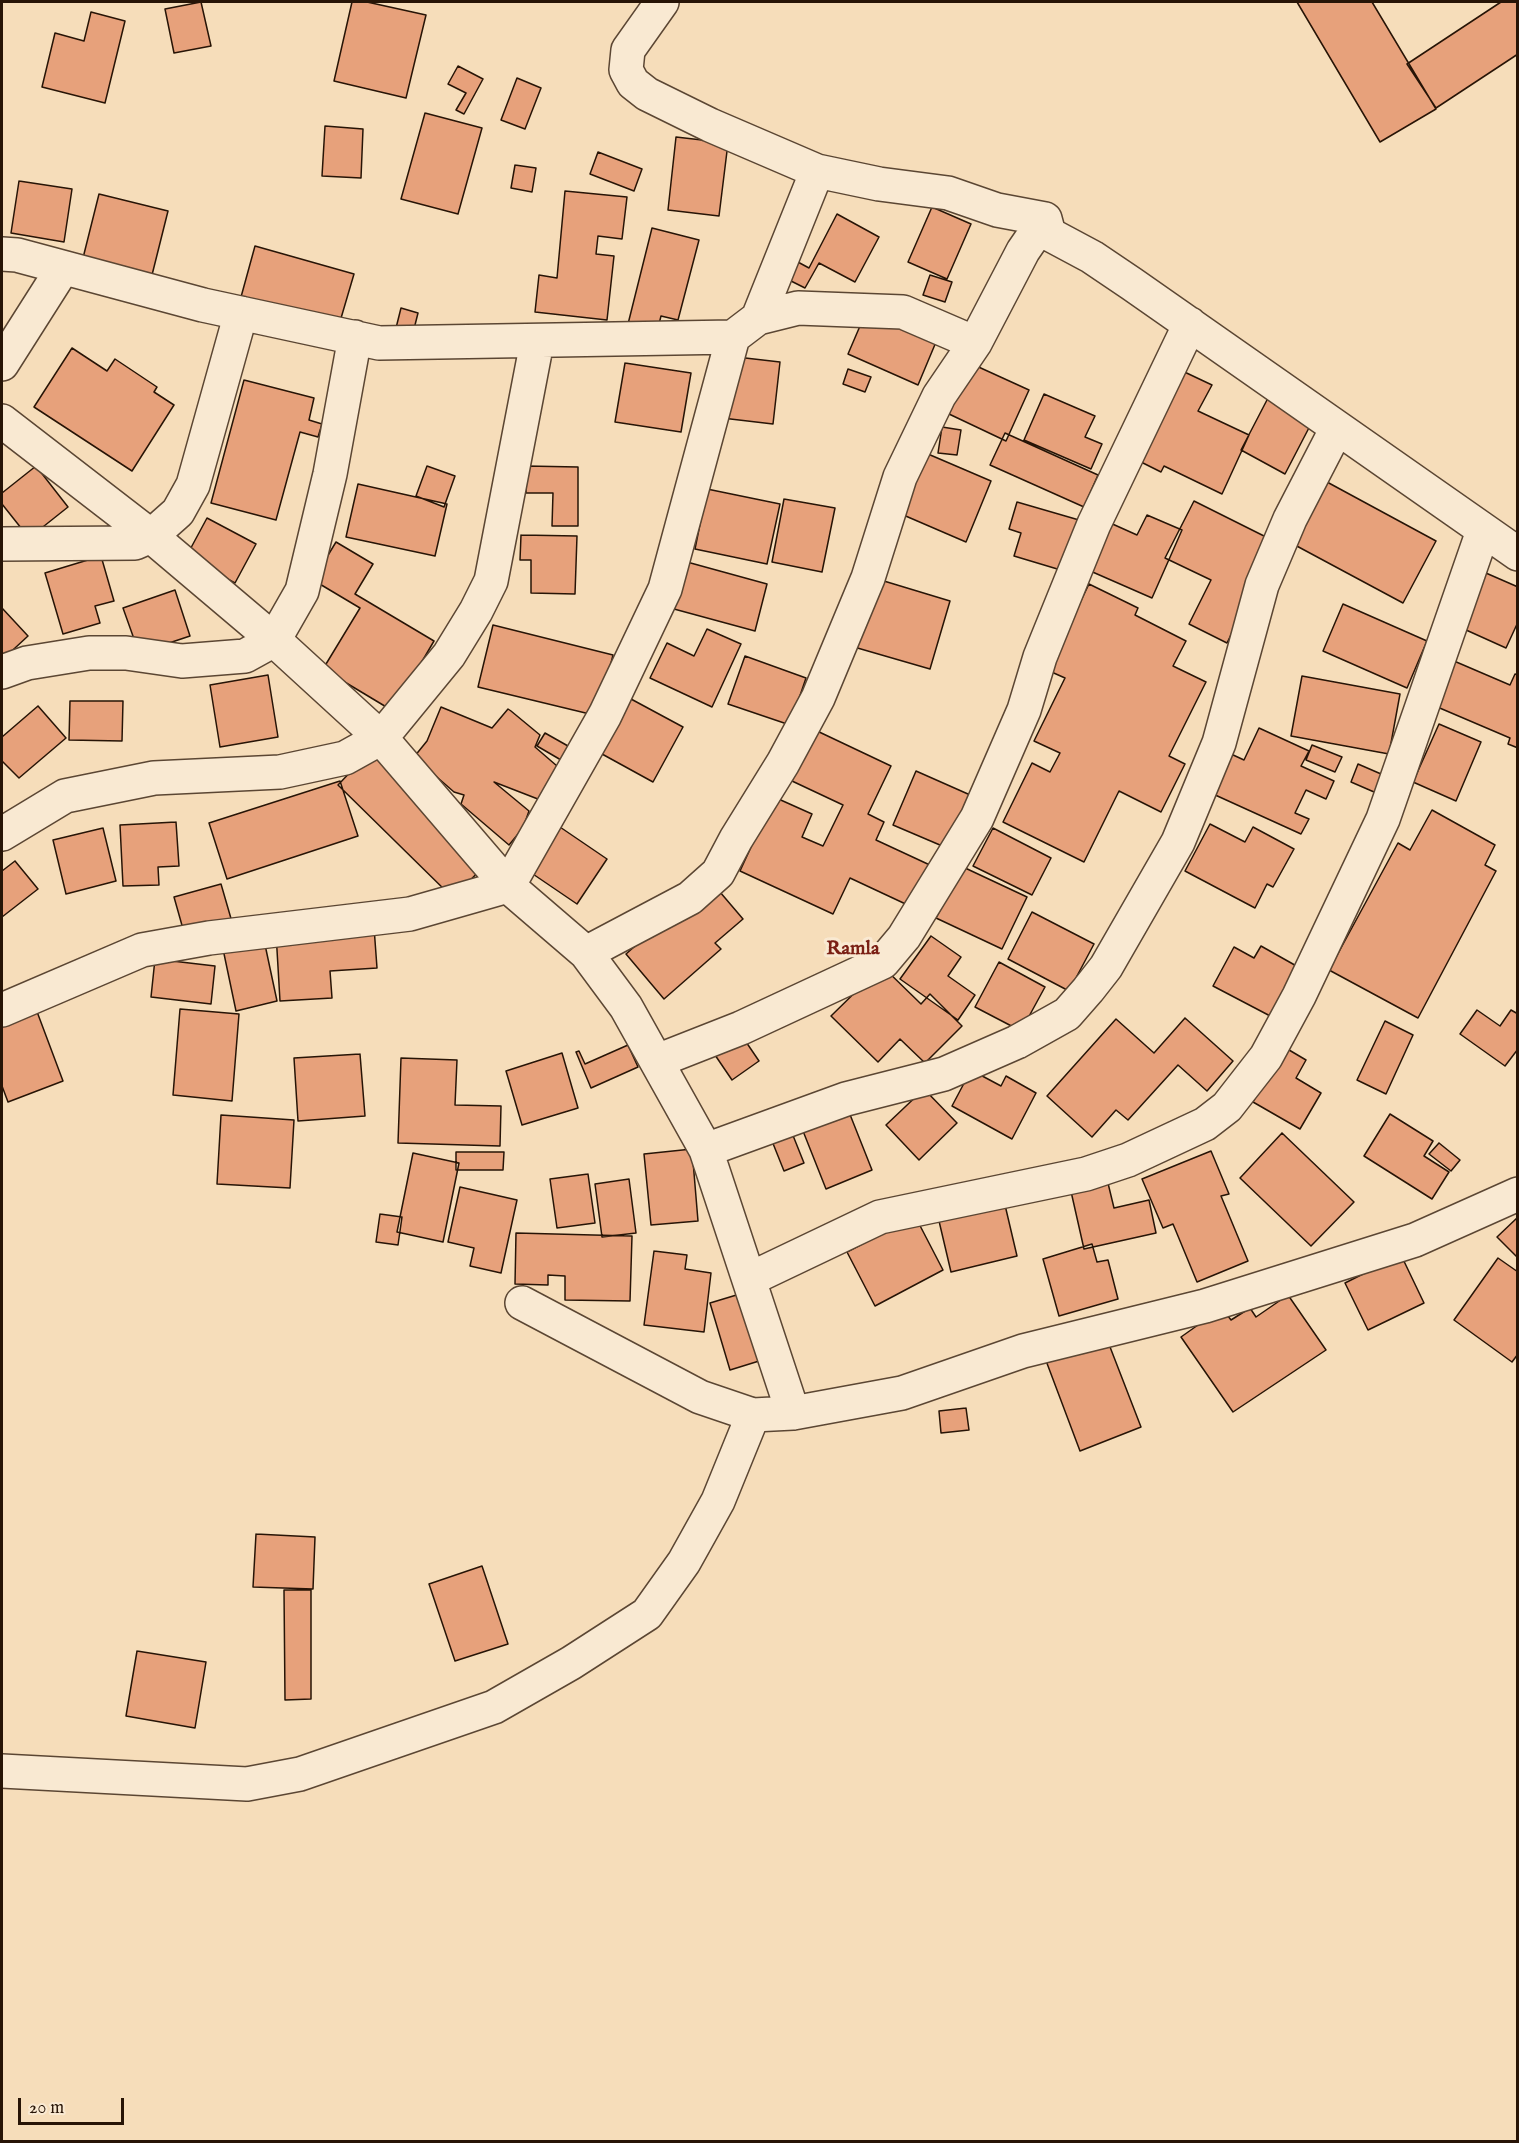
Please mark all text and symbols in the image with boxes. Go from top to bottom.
district label: Ramla [826,938,880,962]
scale bar [21,2086,128,2124]
text: 20 m [29,2097,64,2120]

